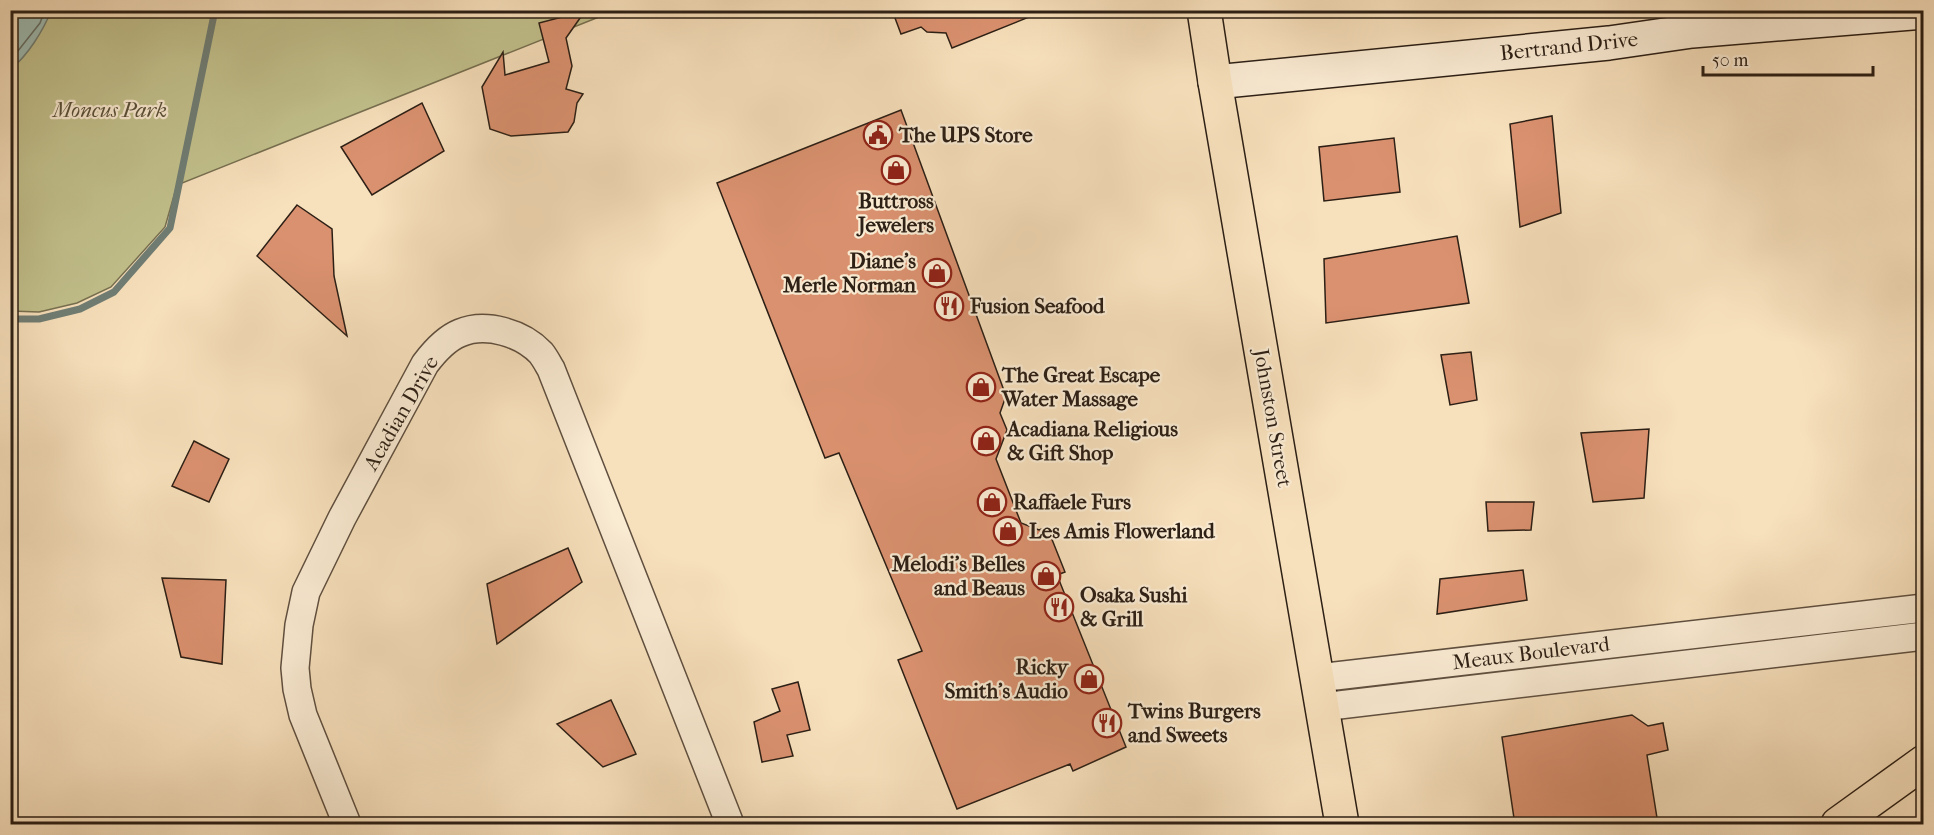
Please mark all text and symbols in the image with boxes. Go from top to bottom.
street label: Bertrand Drive [1499,27,1639,65]
scale bar [1703,39,1872,77]
text: 50 m [1712,50,1749,71]
park label: Moncus Park [51,98,167,122]
public building icon: The UPS Store [862,119,894,151]
place label: The UPS Store [898,123,1033,147]
shop icon: Buttross Jewelers [880,154,912,186]
place label: Buttross Jewelers [856,189,934,237]
place label: Diane's Merle Norman [782,249,917,297]
shop icon: Diane's Merle Norman [921,257,953,289]
restaurant icon: Fusion Seafood [933,290,965,322]
place label: Fusion Seafood [969,294,1105,318]
street label: Johnston Street [1249,345,1297,489]
street label: Acadian Drive [358,352,443,475]
place label: The Great Escape Water Massage [1001,363,1161,411]
shop icon: The Great Escape Water Massage [965,371,997,403]
place label: Acadiana Religious & Gift Shop [1005,417,1178,465]
shop icon: Acadiana Religious & Gift Shop [970,425,1002,457]
shop icon: Raffaele Furs [976,486,1008,518]
place label: Raffaele Furs [1013,490,1131,514]
shop icon: Les Amis Flowerland [992,515,1024,547]
place label: Les Amis Flowerland [1029,519,1215,543]
place label: Melodi's Belles and Beaus [891,552,1025,600]
shop icon: Melodi's Belles and Beaus [1030,560,1062,592]
place label: Osaka Sushi & Grill [1080,583,1188,631]
restaurant icon: Osaka Sushi & Grill [1043,591,1075,623]
street label: Meaux Boulevard [1451,631,1612,675]
place label: Ricky Smith's Audio [945,655,1070,703]
shop icon: Ricky Smith's Audio [1073,663,1105,695]
place label: Twins Burgers and Sweets [1127,699,1261,747]
restaurant icon: Twins Burgers and Sweets [1091,707,1123,739]

